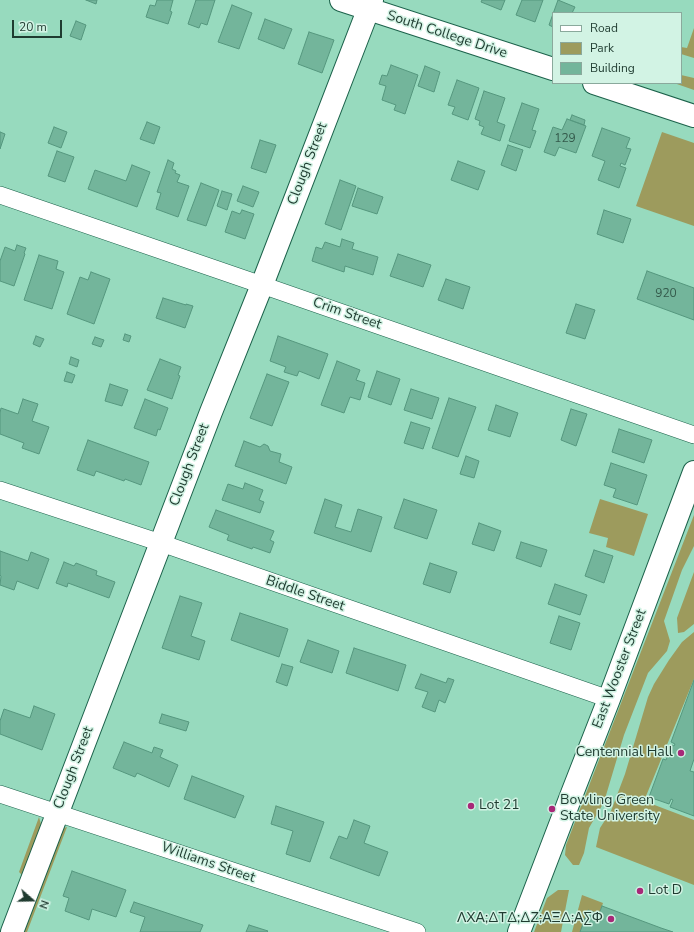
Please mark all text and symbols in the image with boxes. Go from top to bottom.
street label: South College Drive [385,8,509,62]
scale bar [14,12,64,38]
legend [552,12,682,84]
text: 20 m [19,19,47,35]
text: Road [590,20,618,36]
text: Park [590,40,614,56]
text: Building [590,60,635,76]
street label: Clough Street [285,120,331,208]
house number: 129 [554,132,576,146]
house number: 920 [655,287,677,301]
street label: Crim Street [310,294,384,334]
street label: Clough Street [167,421,213,509]
street label: Biddle Street [263,573,347,615]
street label: East Wooster Street [589,607,651,731]
street label: Clough Street [51,724,97,812]
place label: Centennial Hall [576,745,673,761]
marker: Centennial Hall [676,748,686,758]
place label: Bowling Green State University [560,793,660,826]
place label: Lot 21 [479,798,520,814]
marker: Lot 21 [466,801,476,811]
marker: Bowling Green State University [547,804,557,814]
street label: Williams Street [159,839,257,887]
north arrow [12,880,52,920]
place label: Lot D [648,883,682,899]
marker: Lot D [635,886,645,896]
text: N [35,898,52,911]
place label: ΛΧΑ;ΔΤΔ;ΔΖ;ΑΞΔ;ΑΣΦ [457,911,603,927]
marker: ΛΧΑ;ΔΤΔ;ΔΖ;ΑΞΔ;ΑΣΦ [606,914,616,924]

